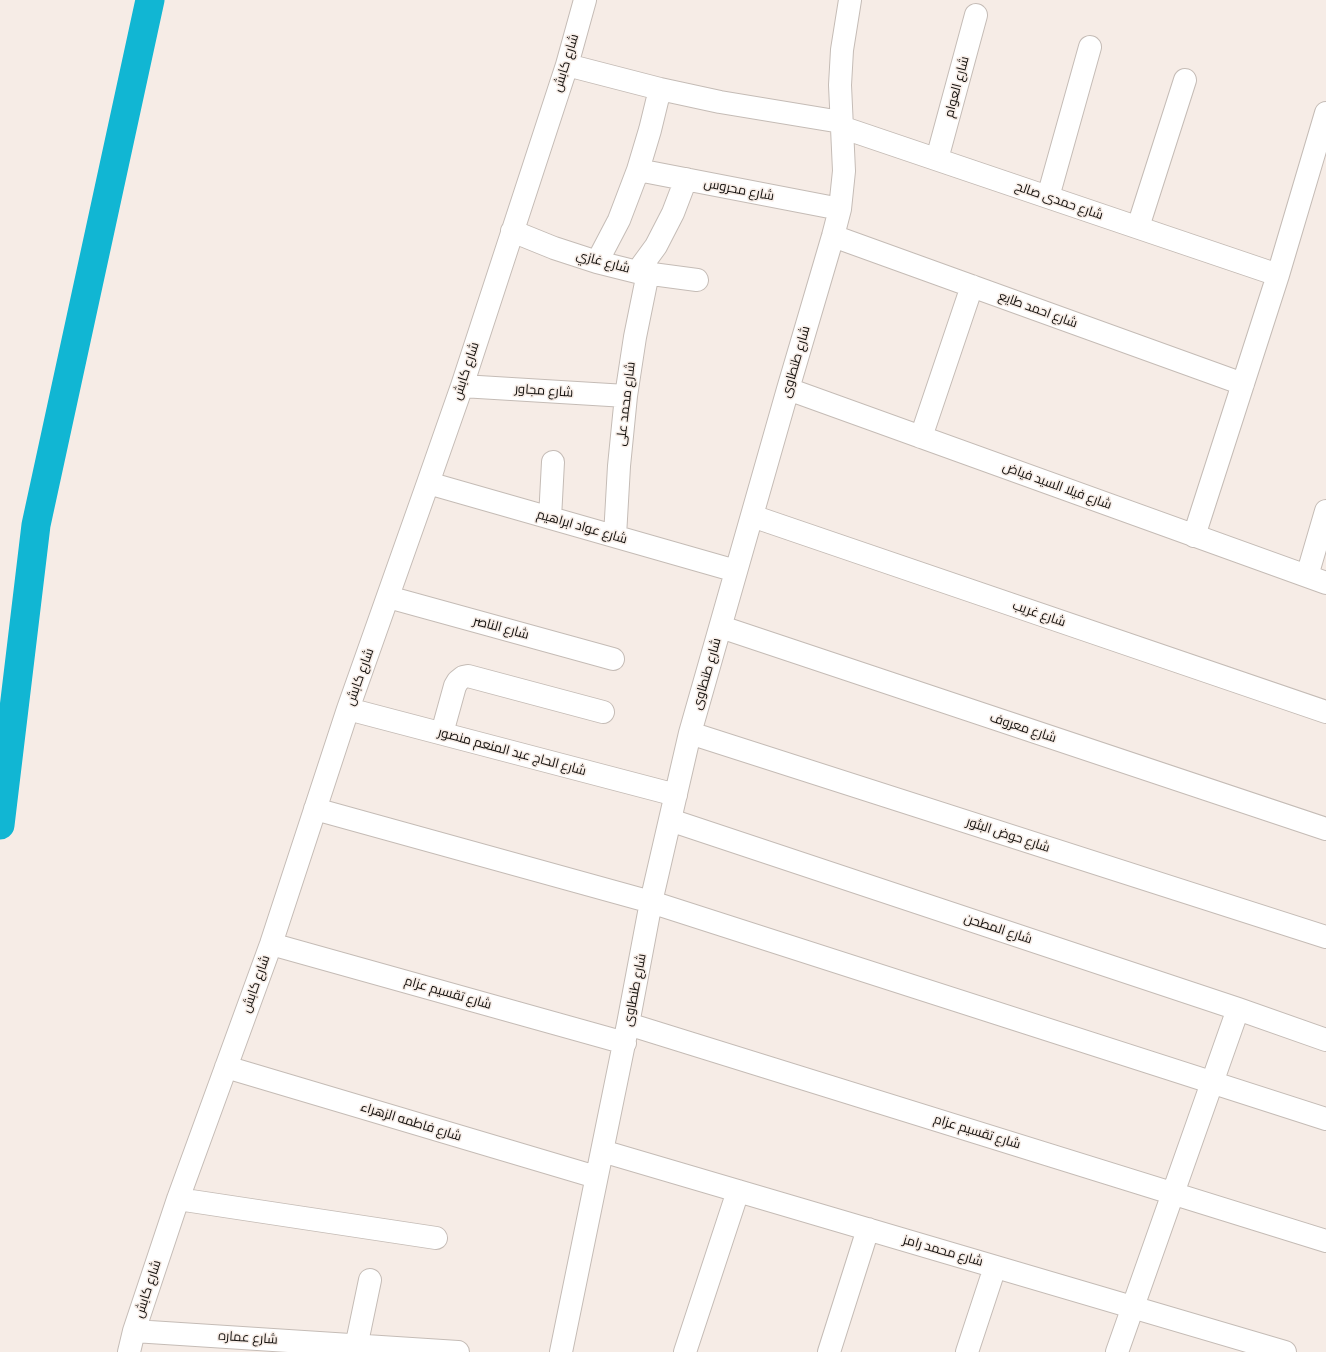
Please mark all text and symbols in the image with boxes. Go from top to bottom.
street label: شارع كابش [550,32,582,94]
street label: شارع العوام [941,55,973,119]
street label: شارع محروس [703,176,775,204]
street label: شارع حمدى صالح [1013,179,1105,223]
street label: شارع غازي [574,247,632,277]
street label: شارع احمد طايع [996,288,1080,332]
street label: شارع طنطاوى [778,324,814,400]
street label: شارع كابش [449,340,483,402]
street label: شارع محمد على [613,361,639,447]
street label: شارع مجاور [514,381,574,401]
street label: شارع فيلا السيد فياض [1000,459,1114,513]
street label: شارع عواد ابراهيم [535,507,629,547]
street label: شارع غريب [1010,598,1068,630]
street label: شارع الناصر [471,613,531,643]
street label: شارع طنطاوى [689,636,725,712]
street label: شارع كابش [342,646,378,708]
street label: شارع معروف [988,710,1058,746]
street label: شارع الحاج عبد المنعم منصور [436,725,588,779]
street label: شارع حوض البثور [964,814,1052,856]
street label: شارع المطحن [962,911,1034,947]
street label: شارع طنطاوى [620,952,650,1028]
street label: شارع كابش [238,953,274,1015]
street label: شارع تقسيم عزام [403,973,493,1013]
street label: شارع فاطمه الزهراء [359,1099,463,1145]
street label: شارع تقسيم عزام [932,1111,1022,1153]
street label: شارع محمد رامز [901,1232,985,1270]
street label: شارع كابش [131,1258,165,1320]
street label: شارع عماره [218,1328,278,1348]

